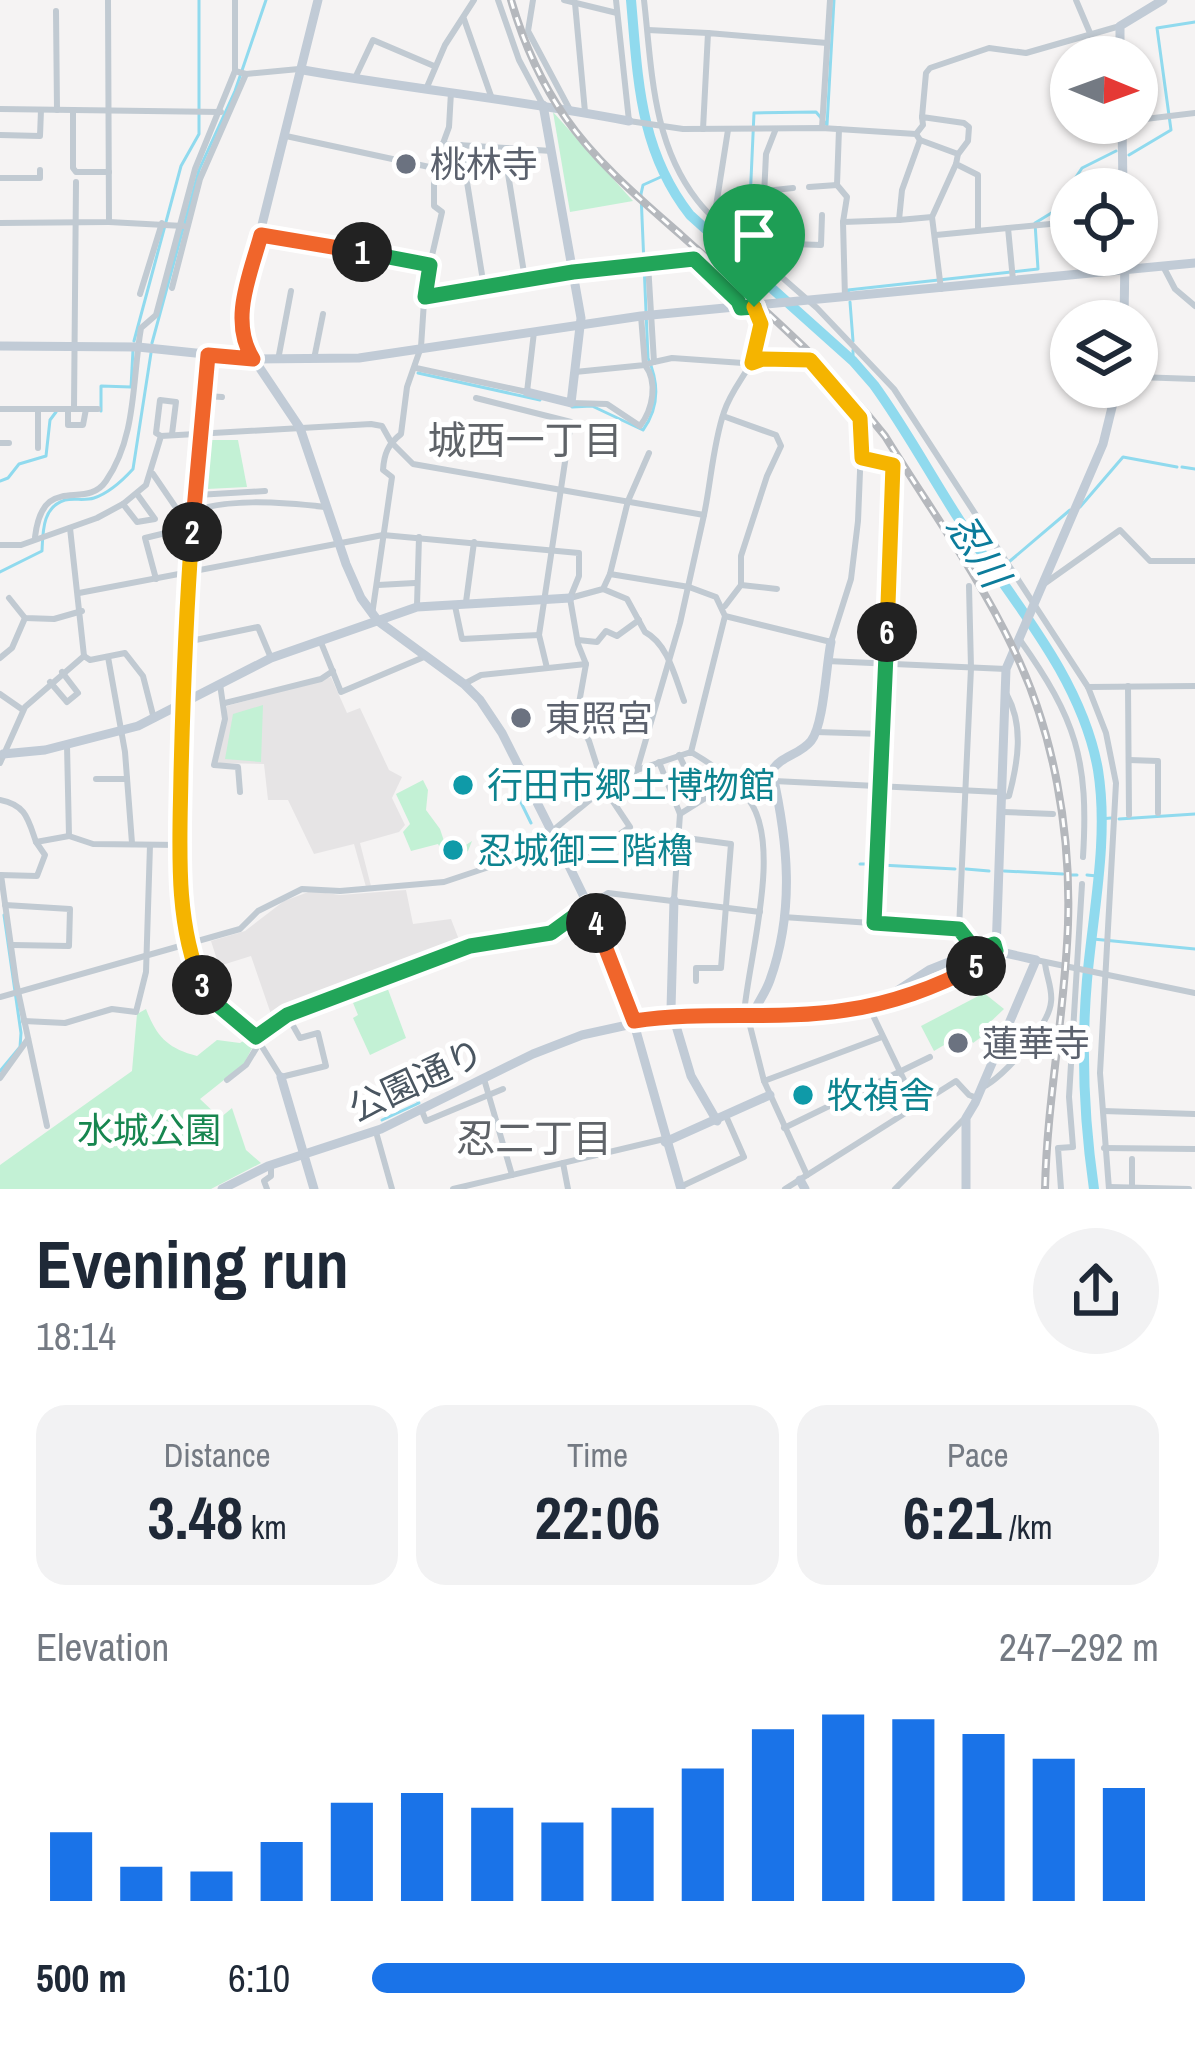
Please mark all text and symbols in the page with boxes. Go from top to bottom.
north arrow [1050,36,1158,144]
map controls [1050,36,1158,408]
place label: 桃林寺 [430,140,538,188]
marker: 桃林寺 [393,151,419,177]
button: locate [1050,168,1158,276]
pin [703,184,805,307]
icon: arrive [721,202,787,268]
pin: 1 [332,222,392,282]
text: 1 [354,230,370,274]
button: layers [1050,300,1158,408]
district label: 城西一丁目 [427,414,623,466]
pin: 2 [162,502,222,562]
water label: 忍川 [935,503,1023,600]
text: 2 [184,510,200,554]
pin: 6 [857,602,917,662]
text: 6 [879,610,895,654]
place label: 東照宮 [545,694,653,742]
marker: 東照宮 [508,705,534,731]
place label: 行田市郷土博物館 [487,761,775,809]
marker: 行田市郷土博物館 [450,772,476,798]
place label: 忍城御三階櫓 [477,826,693,874]
marker: 忍城御三階櫓 [440,837,466,863]
pin: 4 [566,893,626,953]
text: 4 [588,901,604,945]
pin: 5 [946,936,1006,996]
text: 5 [968,944,984,988]
pin: 3 [172,955,232,1015]
text: 3 [194,963,210,1007]
place label: 蓮華寺 [982,1019,1090,1067]
street label: 公園通り [341,1028,491,1132]
marker: 蓮華寺 [945,1030,971,1056]
place label: 牧禎舎 [827,1071,935,1119]
marker: 牧禎舎 [790,1082,816,1108]
park label: 水城公園 [77,1106,221,1154]
district label: 忍二丁目 [456,1112,612,1164]
text: Evening run [36,1220,349,1309]
button: share [1033,1228,1159,1354]
text: 18:14 [36,1310,116,1362]
text: Distance [164,1433,271,1477]
text: Time [567,1433,628,1477]
text: Pace [947,1433,1009,1477]
text: 3.48 [147,1477,243,1558]
text: 22:06 [535,1477,660,1558]
text: 6:21 [903,1477,1002,1558]
text: km [243,1505,287,1549]
text: /km [1002,1505,1053,1549]
text: Elevation [36,1621,169,1673]
text: 247–292 m [999,1621,1159,1673]
text: 500 m [36,1952,127,2004]
text: 6:10 [228,1952,290,2004]

